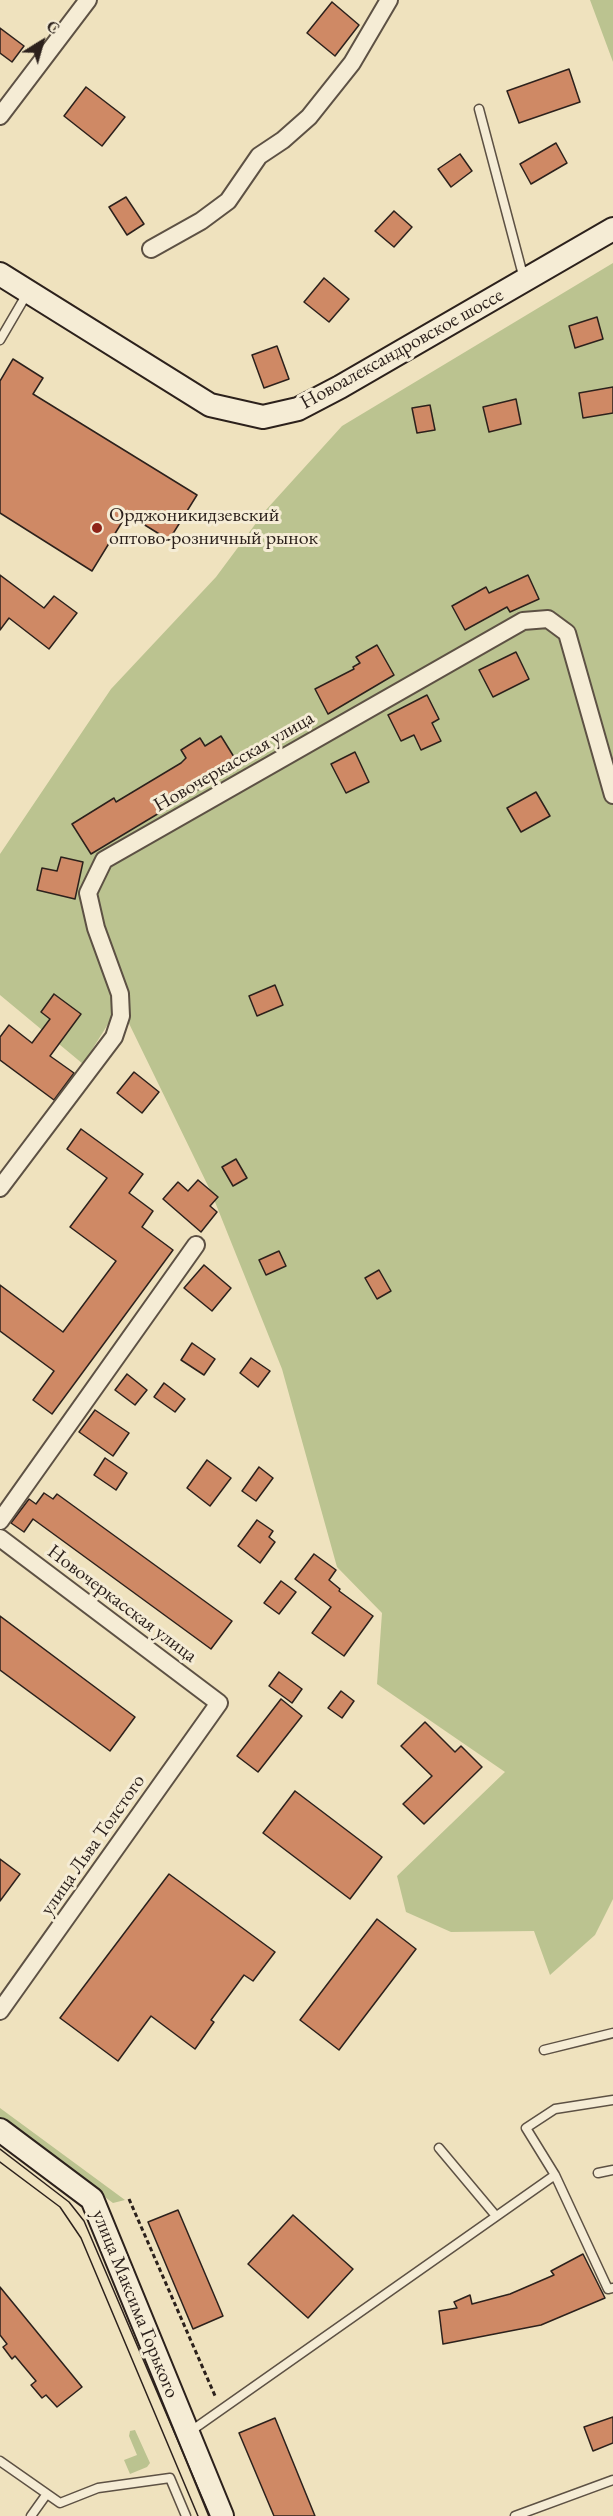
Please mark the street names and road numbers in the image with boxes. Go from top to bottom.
street label: Новоалександровское шоссе [296,283,508,415]
street label: Новочеркасская улица [149,706,319,818]
street label: Новочеркасская улица [42,1540,202,1668]
street label: улица Льва Толстого [35,1770,151,1920]
street label: улица Максима Горького [86,2206,184,2402]

